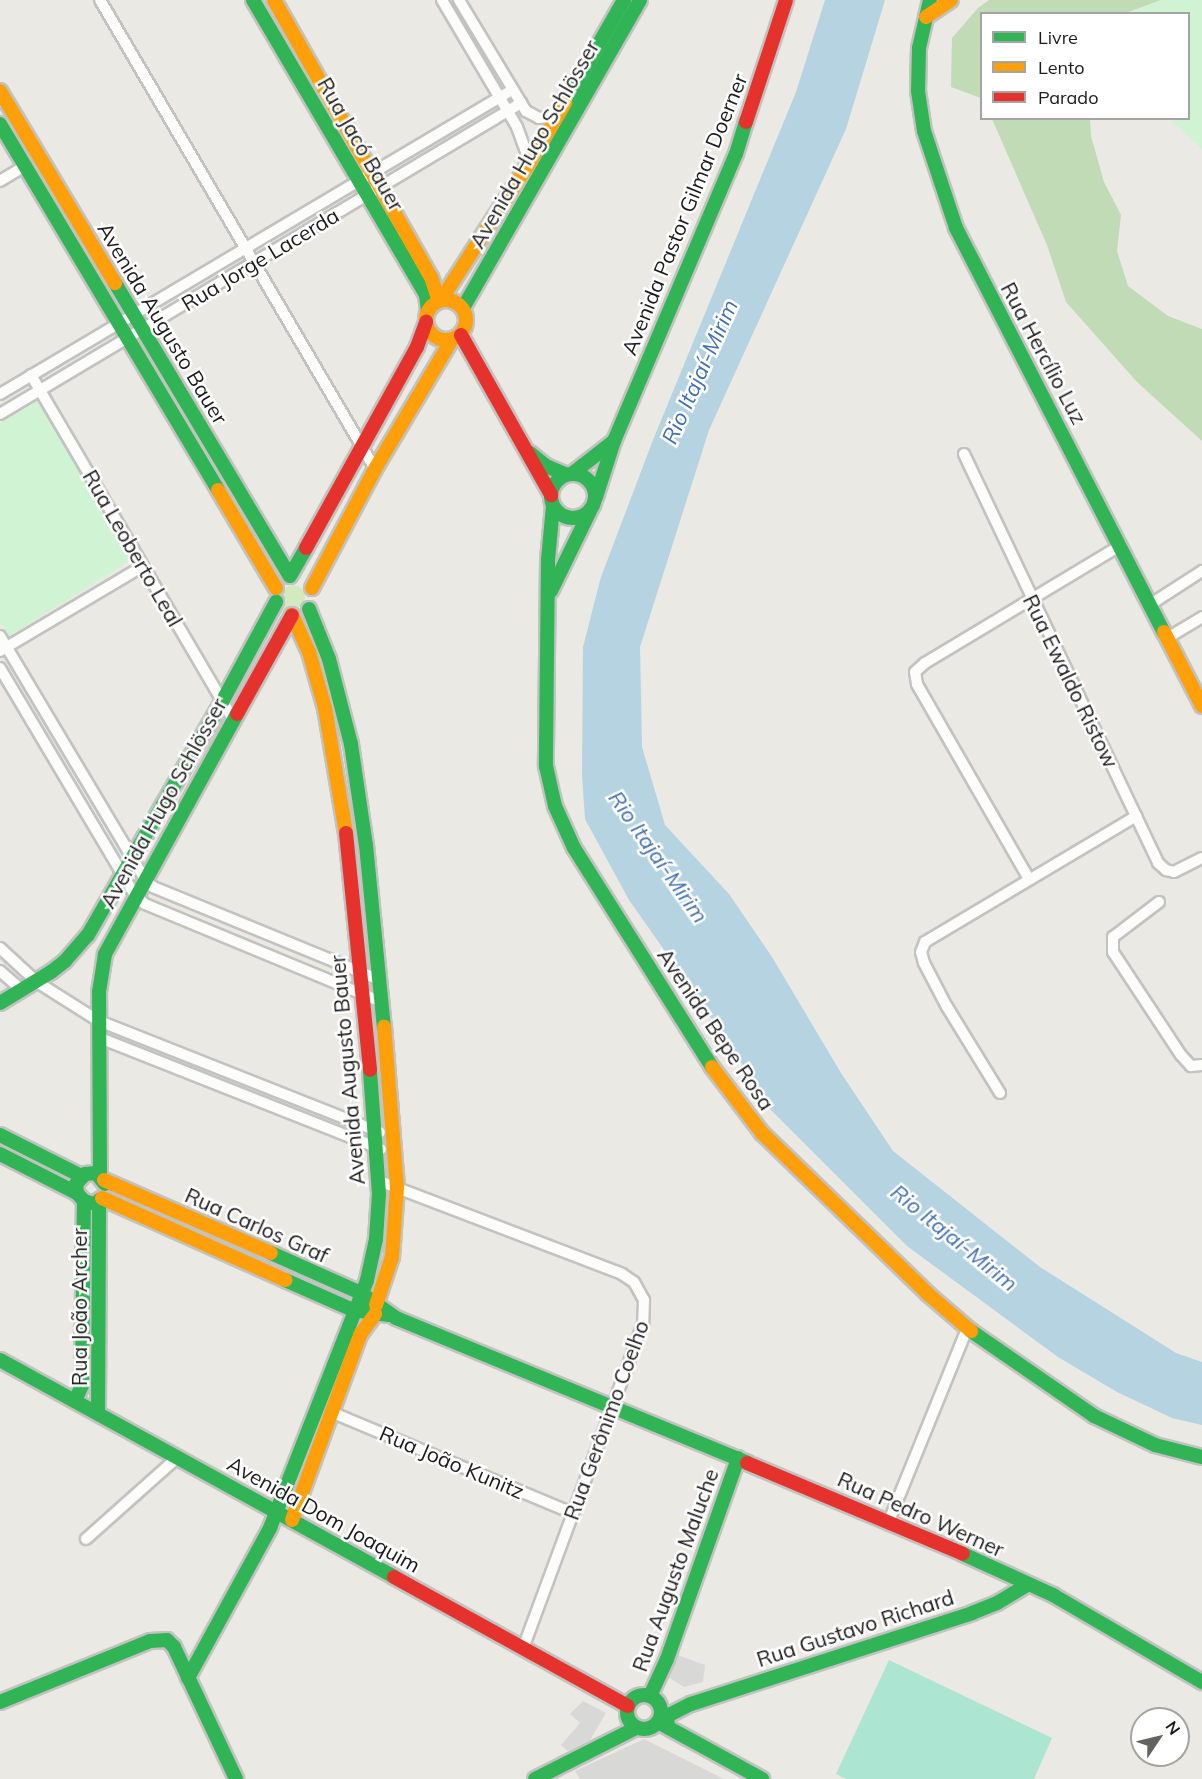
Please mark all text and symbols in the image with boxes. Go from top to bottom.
legend [980,12,1190,120]
text: Livre [1038,26,1078,49]
street label: Avenida Hugo Schlösser [464,35,604,253]
text: Lento [1038,56,1085,79]
street label: Avenida Pastor Gilmar Doerner [616,70,752,358]
street label: Rua Jacó Bauer [313,73,409,215]
text: Parado [1038,86,1098,109]
street label: Rua Jorge Lacerda [177,202,343,316]
street label: Avenida Augusto Bauer [93,218,233,428]
street label: Rua Hercílio Luz [996,278,1092,428]
water label: Rio Itajaí-Mirim [656,296,744,448]
street label: Rua Leoberto Leal [78,465,188,631]
street label: Rua Ewaldo Ristow [1018,590,1124,772]
street label: Avenida Hugo Schlösser [95,694,231,912]
water label: Rio Itajaí-Mirim [603,786,713,928]
street label: Avenida Bepe Rosa [652,943,780,1115]
street label: Avenida Augusto Bauer [324,954,370,1186]
water label: Rio Itajaí-Mirim [885,1179,1023,1297]
street label: Rua Carlos Graf [181,1182,333,1268]
street label: Rua João Archer [66,1228,92,1386]
street label: Rua Gerônimo Coelho [558,1317,654,1523]
street label: Rua João Kunitz [376,1420,528,1504]
street label: Avenida Dom Joaquim [223,1450,425,1578]
street label: Rua Augusto Maluche [627,1465,723,1675]
street label: Rua Pedro Werner [834,1466,1008,1562]
street label: Rua Gustavo Richard [753,1584,957,1672]
north arrow [1130,1707,1190,1767]
text: N [1161,1717,1185,1739]

